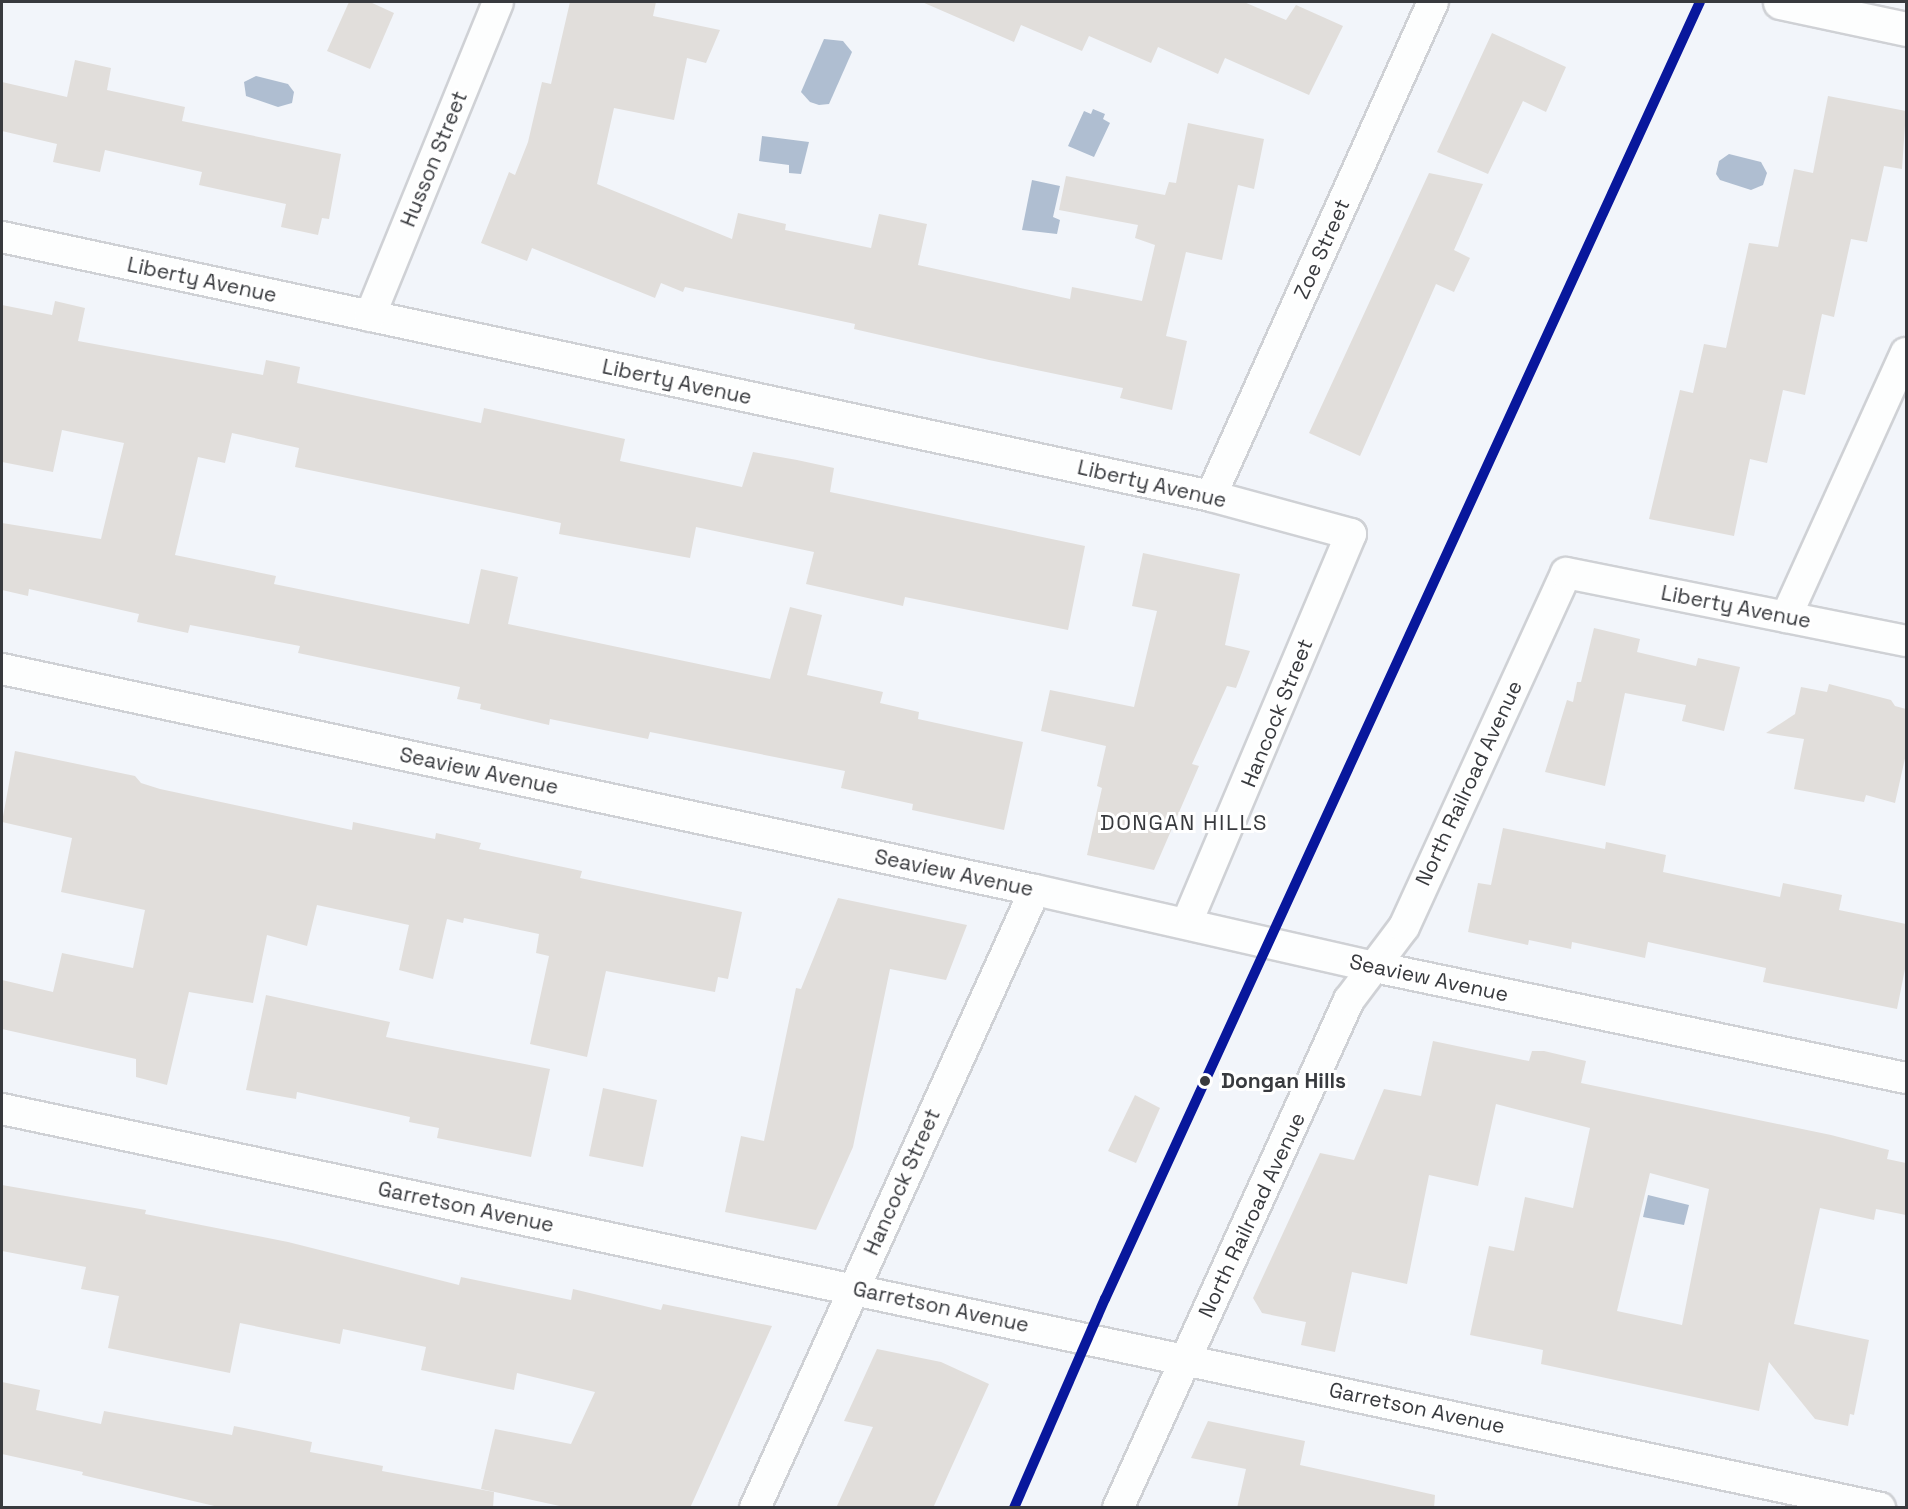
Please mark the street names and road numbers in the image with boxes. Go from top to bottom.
street label: Husson Street [395,87,473,231]
street label: Zoe Street [1289,195,1355,303]
street label: Liberty Avenue [125,252,279,308]
street label: Liberty Avenue [600,354,754,410]
street label: Liberty Avenue [1075,455,1229,513]
street label: Liberty Avenue [1659,580,1813,634]
street label: Hancock Street [1236,635,1318,791]
street label: North Railroad Avenue [1410,676,1528,890]
street label: Seaview Avenue [397,742,561,800]
street label: Seaview Avenue [872,844,1036,902]
street label: Seaview Avenue [1347,949,1511,1007]
street label: Hancock Street [858,1105,946,1259]
street label: North Railroad Avenue [1193,1108,1311,1322]
street label: Garretson Avenue [376,1176,556,1238]
street label: Garretson Avenue [851,1276,1031,1338]
street label: Garretson Avenue [1327,1377,1507,1439]

